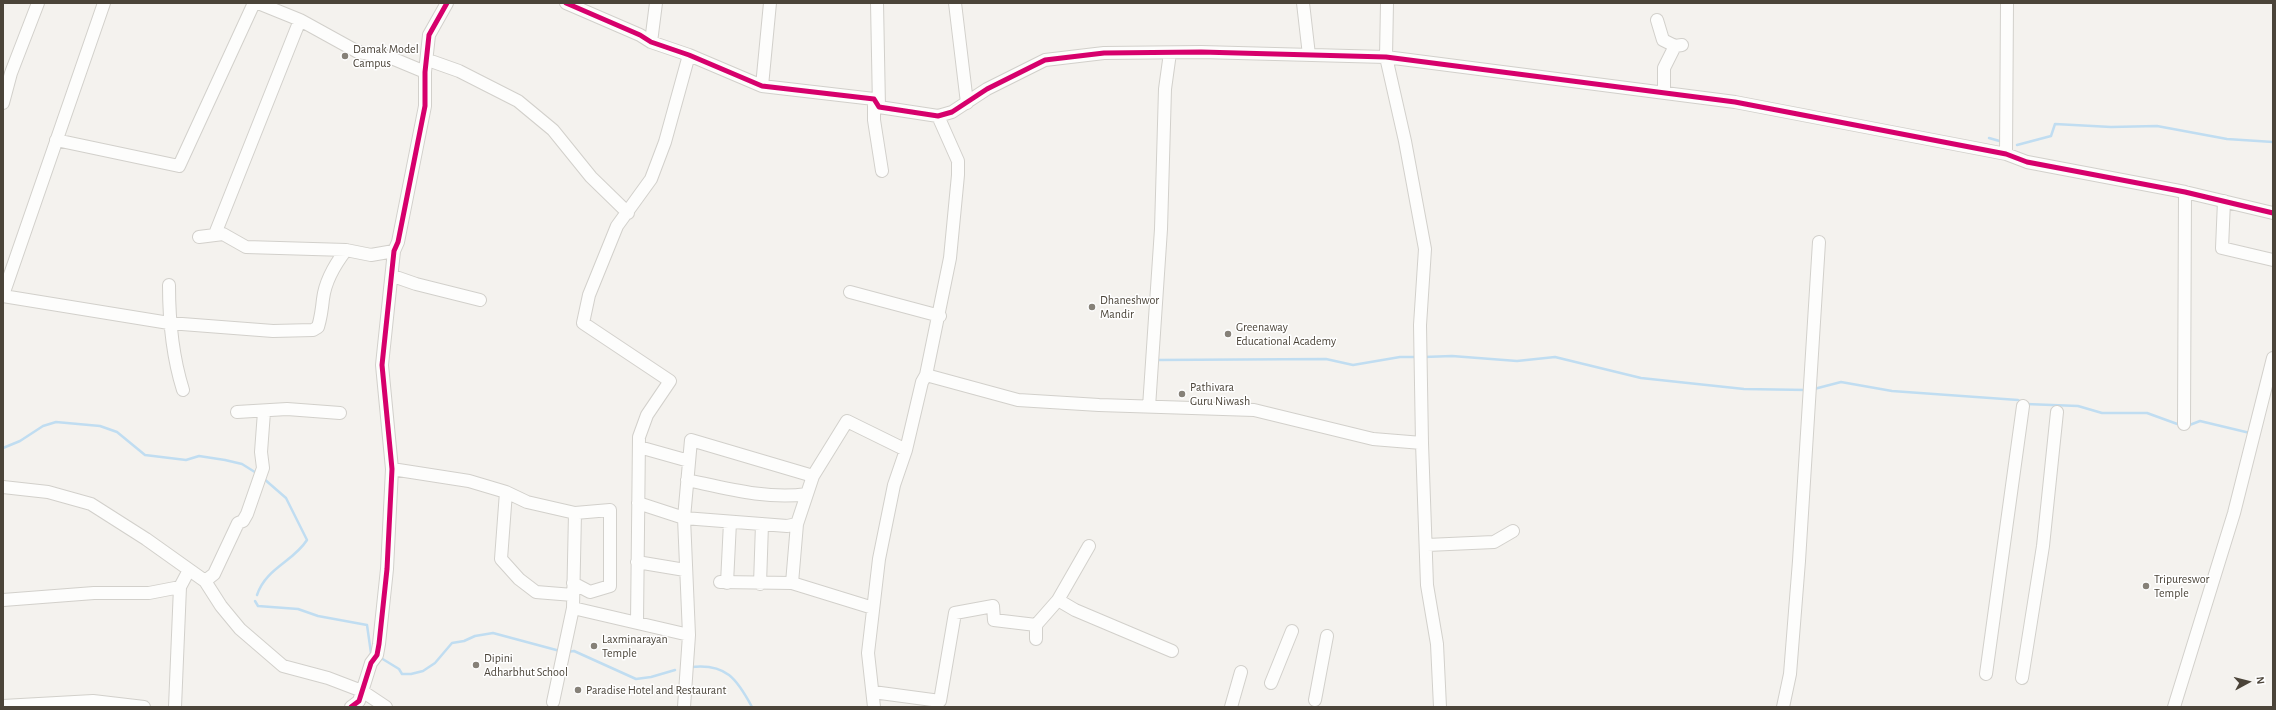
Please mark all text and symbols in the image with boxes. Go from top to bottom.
place label: Damak Model Campus [353,42,419,70]
marker: Damak Model Campus [340,51,350,61]
place label: Dhaneshwor Mandir [1100,293,1159,321]
marker: Dhaneshwor Mandir [1087,302,1097,312]
place label: Greenaway Educational Academy [1236,320,1336,348]
marker: Greenaway Educational Academy [1223,329,1233,339]
place label: Pathivara Guru Niwash [1190,380,1250,408]
marker: Pathivara Guru Niwash [1177,389,1187,399]
place label: Tripureswor Temple [2154,572,2209,600]
marker: Tripureswor Temple [2141,581,2151,591]
place label: Laxminarayan Temple [602,632,668,660]
marker: Laxminarayan Temple [589,641,599,651]
place label: Dipini Adharbhut School [484,651,568,679]
marker: Dipini Adharbhut School [471,660,481,670]
north arrow [2228,662,2268,702]
text: N [2254,676,2266,685]
place label: Paradise Hotel and Restaurant [586,683,726,697]
marker: Paradise Hotel and Restaurant [573,685,583,695]

